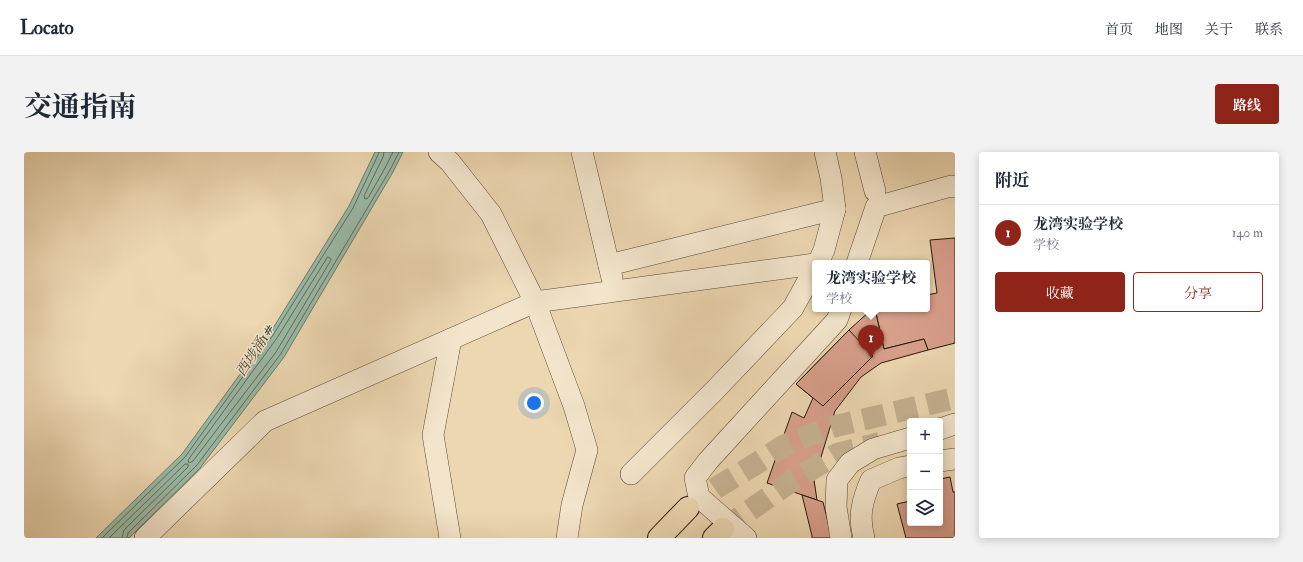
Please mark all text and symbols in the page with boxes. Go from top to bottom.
text: Locato [20,16,74,40]
text: 首页 [1105,21,1133,38]
text: 地图 [1155,21,1183,38]
text: 关于 [1205,21,1233,38]
text: 联系 [1255,21,1283,38]
button: 路线 [1215,84,1279,124]
text: 交通指南 [24,90,136,125]
text: 附近 [995,170,1029,191]
text: 龙湾实验学校 [1033,215,1123,234]
text: 1 [1006,225,1010,241]
text: 140 m [1232,225,1263,241]
text: 学校 [1033,237,1059,253]
popup [812,260,930,312]
text: 龙湾实验学校 [826,269,916,288]
button: 收藏 [995,272,1125,312]
button: 分享 [1133,272,1263,312]
text: 学校 [826,291,852,307]
water label: 西埗涌1# [232,321,278,379]
pin: 1 [858,325,884,358]
your location [524,393,544,413]
map controls [907,418,943,526]
button: + [907,418,943,454]
button: − [907,454,943,490]
button: layers [907,490,943,526]

